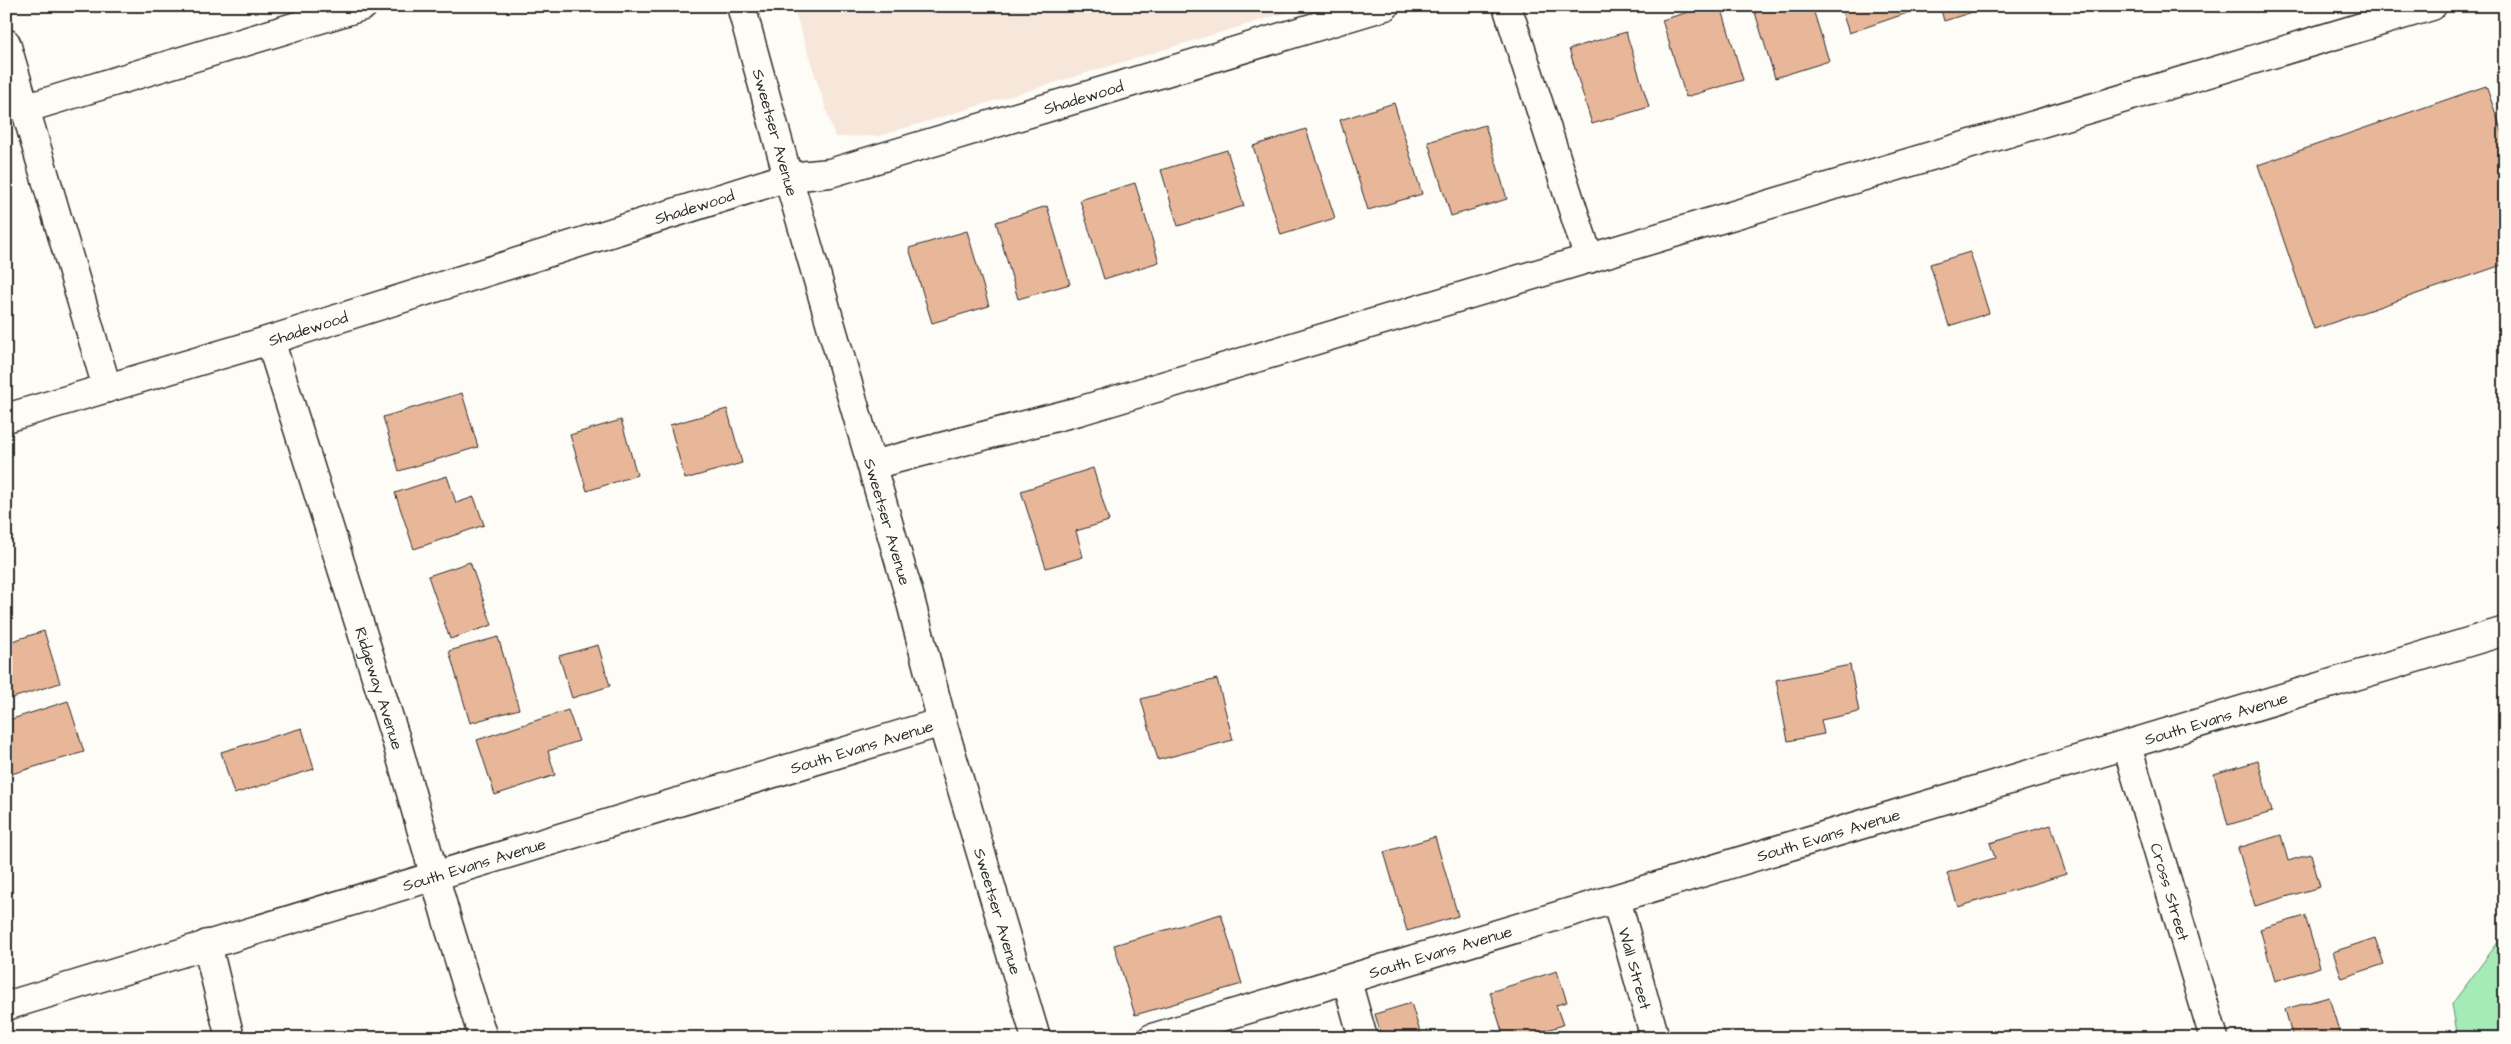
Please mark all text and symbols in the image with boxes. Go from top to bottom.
street label: Sweetser Avenue [747,67,803,199]
street label: Shadewood [1041,75,1126,120]
street label: Shadewood [652,185,737,230]
street label: Shadewood [266,306,351,352]
street label: Sweetser Avenue [858,456,916,588]
street label: Ridgeway Avenue [349,624,408,752]
street label: South Evans Avenue [2142,687,2291,751]
street label: South Evans Avenue [788,715,936,779]
street label: South Evans Avenue [1754,804,1903,868]
street label: South Evans Avenue [400,833,549,897]
street label: Cross Street [2144,840,2195,944]
street label: Sweetser Avenue [968,846,1027,978]
street label: South Evans Avenue [1366,920,1515,984]
street label: Wall Street [1613,925,1657,1013]

